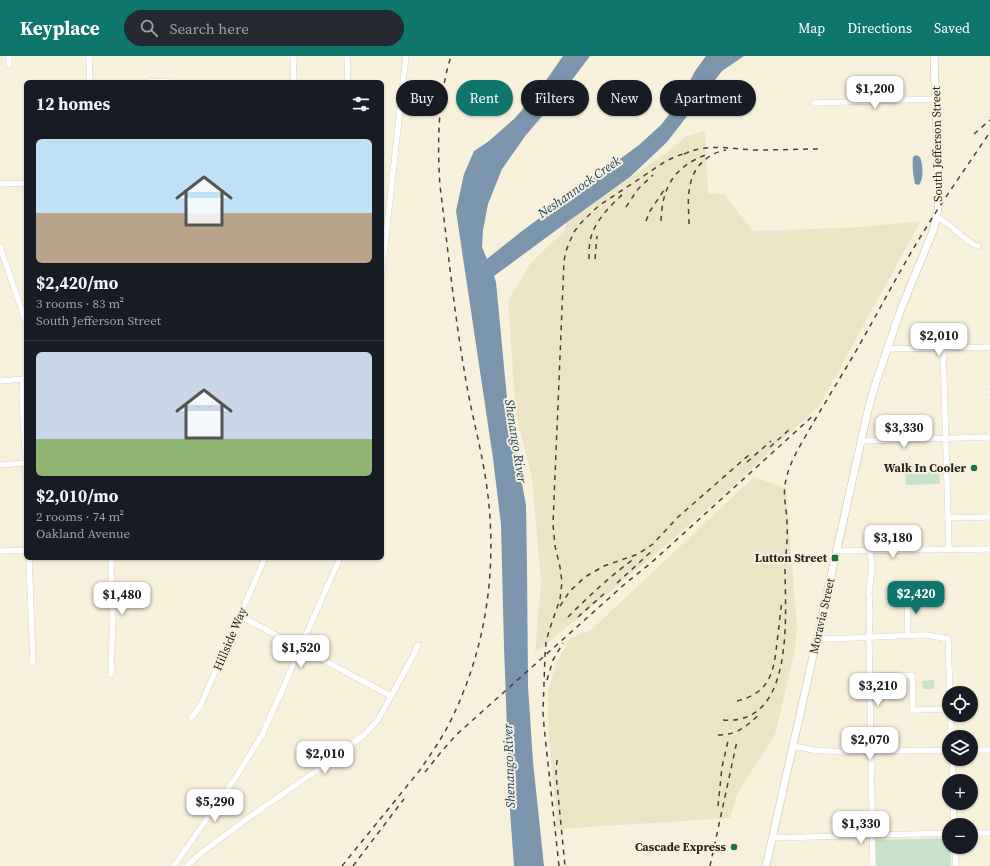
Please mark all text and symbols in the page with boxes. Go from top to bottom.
search box [124,10,404,46]
text: Keyplace [20,15,100,41]
icon: search [138,17,160,39]
text: Search here [170,18,249,39]
text: Map [798,18,825,38]
text: Directions [847,18,912,38]
text: Saved [934,18,970,38]
pin: $1,200 [842,76,908,110]
chip: Buy [396,80,448,116]
chip: Rent [456,80,513,116]
chip: Filters [521,80,589,116]
chip: New [597,80,652,116]
chip: Apartment [660,80,756,116]
text: $1,200 [855,80,895,97]
street label: South Jefferson Street [928,86,946,202]
text: 12 homes [36,92,110,116]
icon: filters [350,93,372,115]
water label: Neshannock Creek [533,152,624,222]
icon: home [168,165,240,237]
text: $2,420/mo [36,271,118,295]
text: 3 rooms · 83 m² [36,295,124,312]
text: South Jefferson Street [36,312,161,329]
pin: $2,010 [906,323,972,357]
text: $2,010 [919,327,959,344]
icon: home [168,378,240,450]
water label: Shenango River [501,398,531,485]
pin: $3,330 [871,415,937,449]
text: $3,330 [884,419,924,436]
place label: Walk In Cooler [884,460,966,476]
marker: Walk In Cooler [969,463,979,473]
text: $2,010/mo [36,484,118,508]
text: 2 rooms · 74 m² [36,508,124,525]
text: Oakland Avenue [36,525,130,542]
pin: $3,180 [860,525,926,559]
text: $3,180 [873,529,913,546]
place label: Lutton Street [755,550,828,566]
marker: Lutton Street [830,553,840,563]
street label: Moravia Street [805,576,839,656]
pin: $2,420 [883,581,949,615]
pin: $1,480 [89,582,155,616]
text: $2,420 [896,585,936,602]
text: $1,480 [102,586,142,603]
street label: Hillside Way [210,604,251,673]
pin: $1,520 [268,635,334,669]
text: $1,520 [281,639,321,656]
pin: $3,210 [845,673,911,707]
text: $3,210 [858,677,898,694]
map controls [942,686,978,854]
button: locate [942,686,978,722]
water label: Shenango River [499,723,519,808]
pin: $2,070 [837,727,903,761]
button: layers [942,730,978,766]
text: $2,070 [850,731,890,748]
pin: $2,010 [292,741,358,775]
text: $2,010 [305,745,345,762]
button: + [942,774,978,810]
pin: $5,290 [182,789,248,823]
text: $5,290 [195,793,235,810]
pin: $1,330 [828,811,894,845]
text: $1,330 [841,815,881,832]
button: − [942,818,978,854]
place label: Cascade Express [635,839,727,855]
marker: Cascade Express [729,842,739,852]

